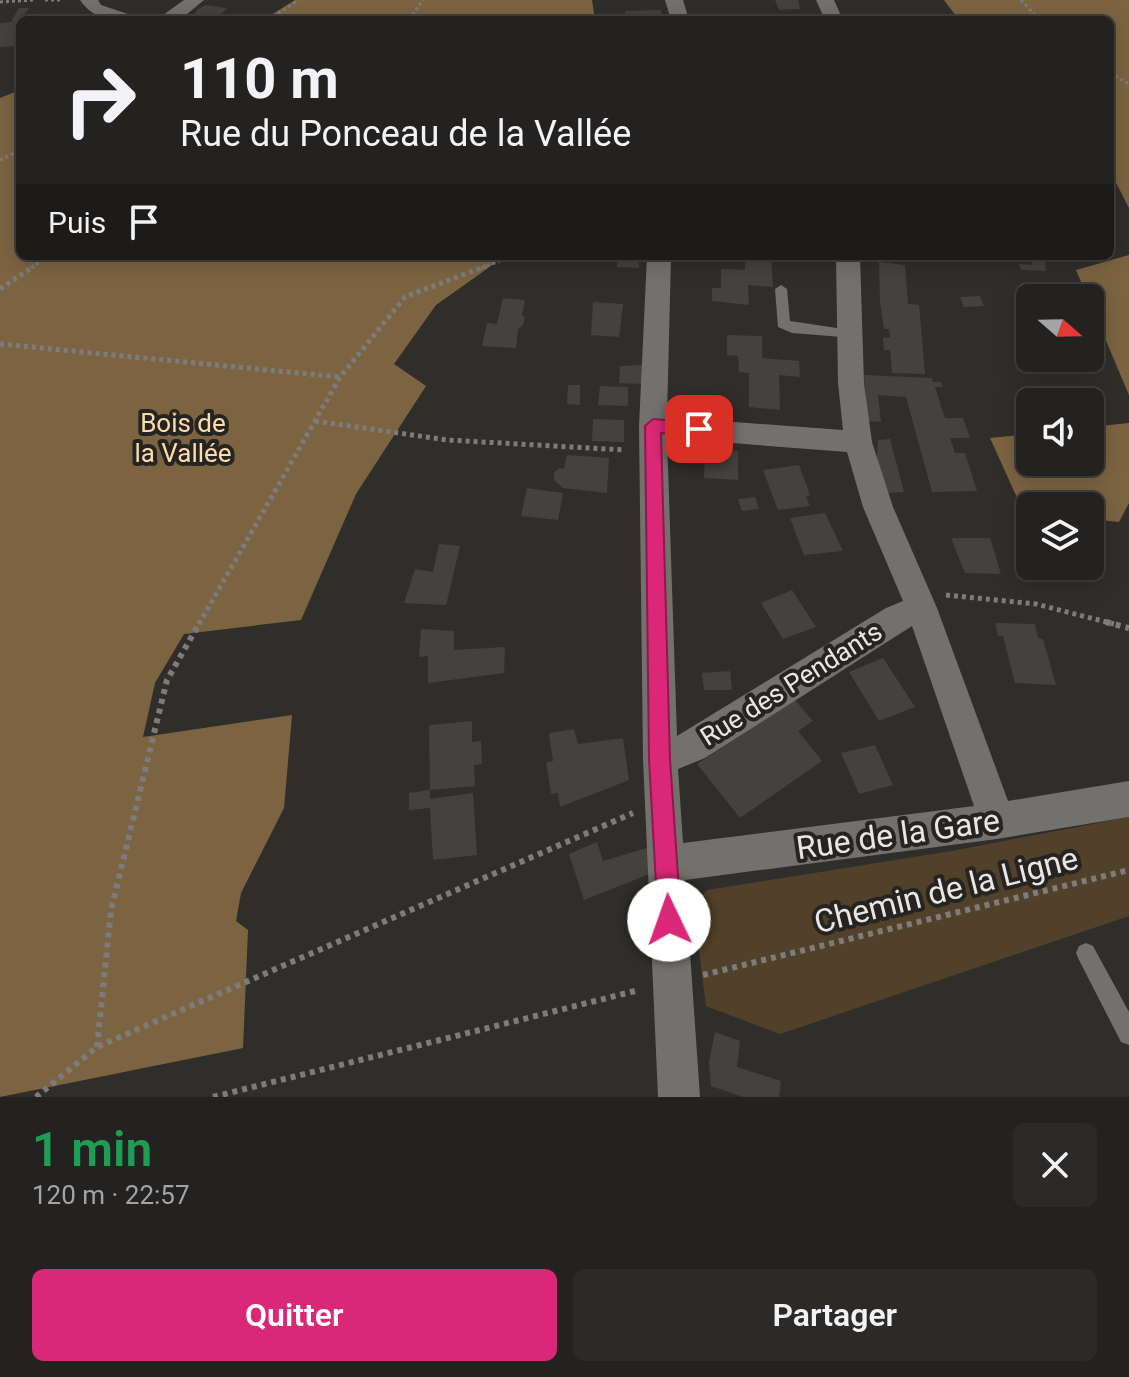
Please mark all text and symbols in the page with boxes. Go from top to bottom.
text: 110 m [180,46,339,112]
icon: right [48,48,152,152]
text: Rue du Ponceau de la Vallée [180,113,631,155]
icon: arrive [122,200,166,244]
text: Puis [48,205,106,240]
north arrow [1016,284,1104,372]
map controls [1016,284,1104,580]
button: sound [1016,388,1104,476]
pin [665,395,733,463]
icon: arrive [677,407,721,451]
park label: Bois de la Vallée [134,408,232,468]
button: layers [1016,492,1104,580]
street label: Rue des Pendants [695,616,887,752]
street label: Rue de la Gare [794,801,1002,867]
street label: Chemin de la Ligne [810,839,1082,941]
position arrow [627,878,711,962]
text: 1 min [32,1121,152,1178]
button: close [1013,1123,1097,1207]
text: 120 m · 22:57 [32,1180,190,1210]
button: Quitter [32,1269,557,1361]
button: Partager [573,1269,1097,1361]

